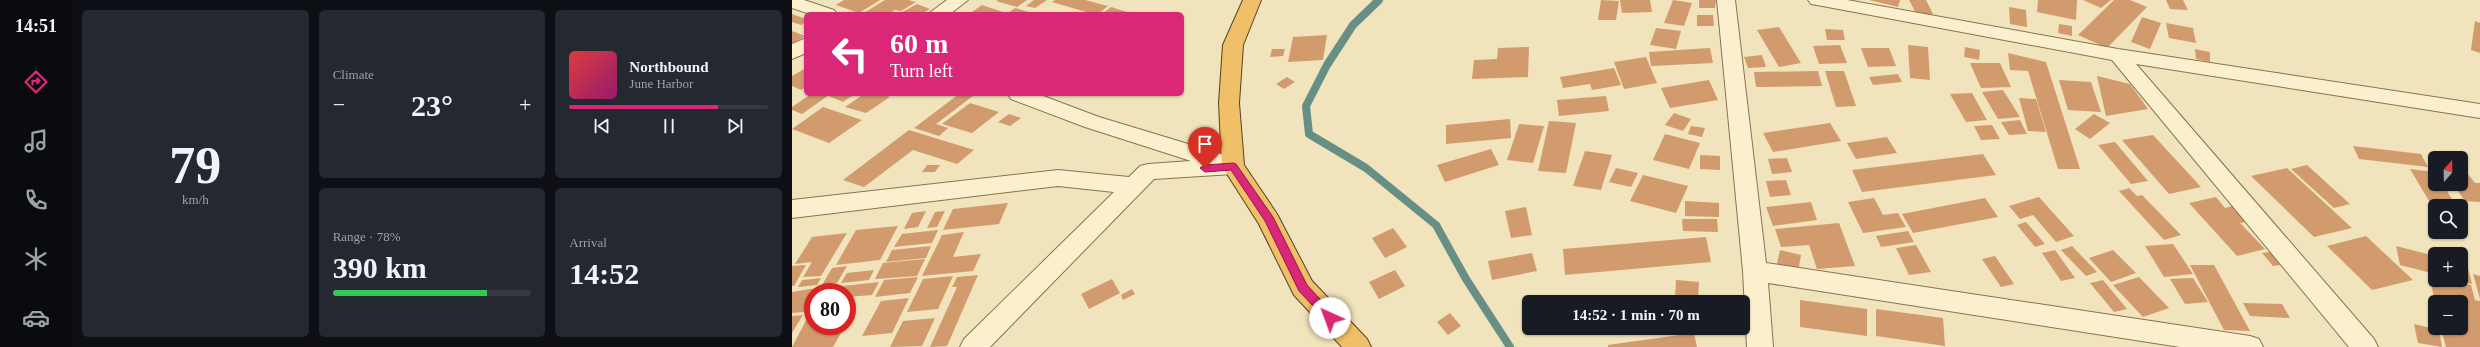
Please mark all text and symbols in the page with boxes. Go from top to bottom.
text: 14:51 [15,16,57,36]
icon: left [824,28,876,80]
text: 60 m [890,28,948,59]
text: Northbound [629,59,709,75]
text: Turn left [890,61,953,81]
text: Climate [333,67,374,82]
icon: directions [22,68,50,96]
text: June Harbor [629,76,693,91]
text: 23° [411,89,453,122]
text: − [333,92,345,117]
text: + [519,92,531,117]
icon: previous [591,115,613,137]
icon: pause [658,115,680,137]
icon: next [724,115,746,137]
icon: music [22,127,50,155]
pin [1188,127,1222,168]
icon: arrive [1194,133,1216,155]
text: 79 [169,137,221,194]
north arrow [2428,151,2468,191]
map controls [2428,151,2468,335]
icon: phone [22,186,50,214]
text: km/h [182,192,209,207]
button: search [2428,199,2468,239]
text: Range · 78% [333,229,401,244]
text: Arrival [569,235,607,250]
icon: climate [22,245,50,273]
button: + [2428,247,2468,287]
text: 390 km [333,251,427,284]
text: 14:52 [569,257,639,290]
speed limit sign: 80 [804,283,856,335]
button: − [2428,295,2468,335]
position arrow [1309,297,1351,339]
icon: car [22,304,50,332]
text: 14:52 · 1 min · 70 m [1572,307,1700,323]

